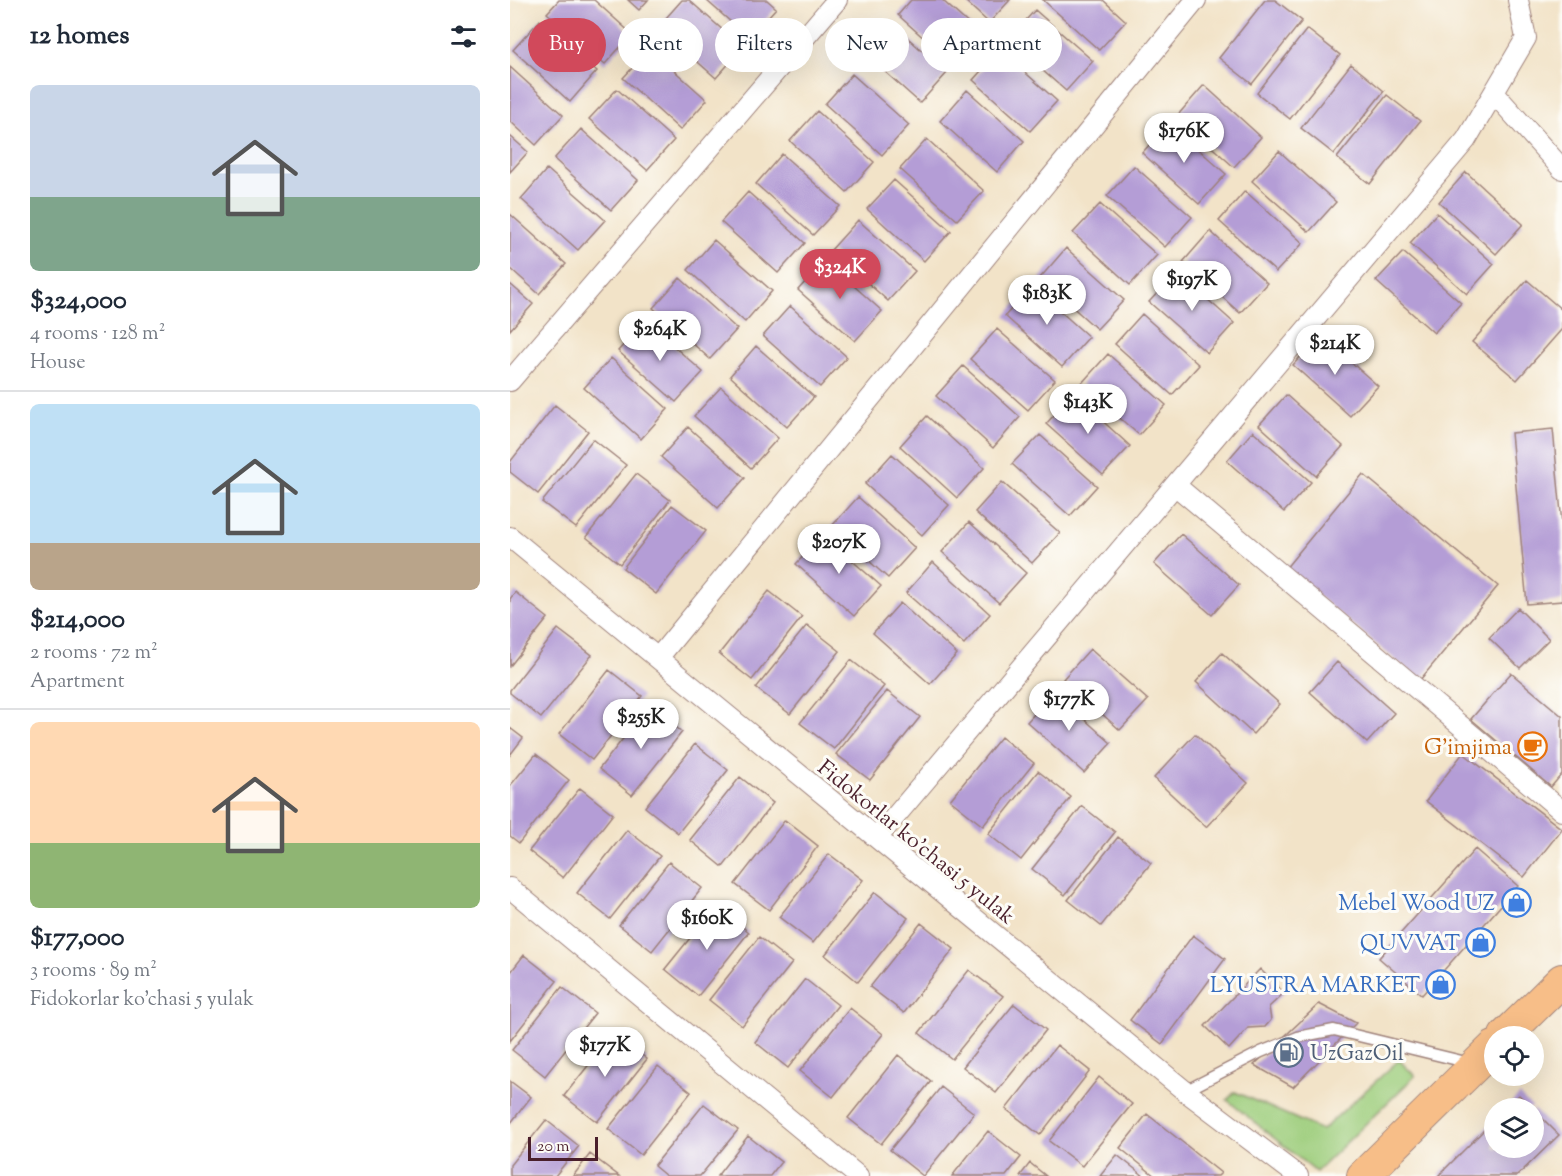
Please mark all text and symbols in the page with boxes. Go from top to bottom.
text: 12 homes [30,18,129,55]
chip: Buy [528,18,606,72]
chip: Rent [618,18,703,72]
chip: Filters [715,18,813,72]
chip: New [825,18,909,72]
chip: Apartment [921,18,1062,72]
icon: filters [447,20,480,53]
pin: $176K [1142,113,1226,164]
text: $176K [1158,118,1210,147]
icon: home [201,124,309,232]
pin: $324K [798,249,882,300]
text: $324K [814,254,866,283]
pin: $197K [1150,261,1234,312]
text: $197K [1166,266,1218,295]
pin: $183K [1005,275,1089,326]
text: $183K [1022,280,1072,309]
text: $324,000 [30,283,127,320]
pin: $264K [618,311,702,362]
text: $264K [633,316,687,345]
text: 4 rooms · 128 m² [30,320,165,349]
pin: $214K [1293,325,1377,376]
text: $214K [1309,330,1361,359]
text: House [30,349,85,378]
pin: $143K [1046,384,1130,435]
text: $143K [1063,389,1113,418]
icon: home [201,443,309,551]
pin: $207K [797,524,881,575]
text: $207K [811,529,867,558]
text: $214,000 [30,602,125,639]
text: 2 rooms · 72 m² [30,639,158,668]
text: Apartment [30,668,125,697]
pin: $177K [1027,681,1111,732]
text: $177K [1043,686,1095,715]
pin: $255K [599,699,683,750]
text: $255K [617,704,665,733]
cafe icon: G'imjima [1517,730,1549,762]
place label: G'imjima [1424,733,1512,765]
street label: Fidokorlar ko'chasi 5 yulak [809,753,1021,933]
icon: home [201,761,309,869]
shop icon: Mebel Wood UZ [1500,886,1532,918]
place label: Mebel Wood UZ [1338,889,1495,921]
pin: $160K [665,900,749,951]
text: $160K [681,905,733,934]
text: $177,000 [30,920,125,957]
shop icon: QUVVAT [1465,926,1497,958]
place label: QUVVAT [1360,929,1461,961]
text: 3 rooms · 89 m² [30,957,157,986]
shop icon: LYUSTRA MARKET [1425,968,1457,1000]
place label: LYUSTRA MARKET [1210,971,1421,1003]
text: Fidokorlar ko'chasi 5 yulak [30,986,254,1015]
map controls [1484,1026,1544,1158]
button: locate [1484,1026,1544,1086]
pin: $177K [563,1027,647,1078]
text: $177K [579,1032,631,1061]
fuel station icon: UzGazOil [1273,1036,1305,1068]
place label: UzGazOil [1310,1039,1404,1071]
button: layers [1484,1098,1544,1158]
scale bar [528,1134,598,1162]
text: 20 m [537,1136,570,1159]

